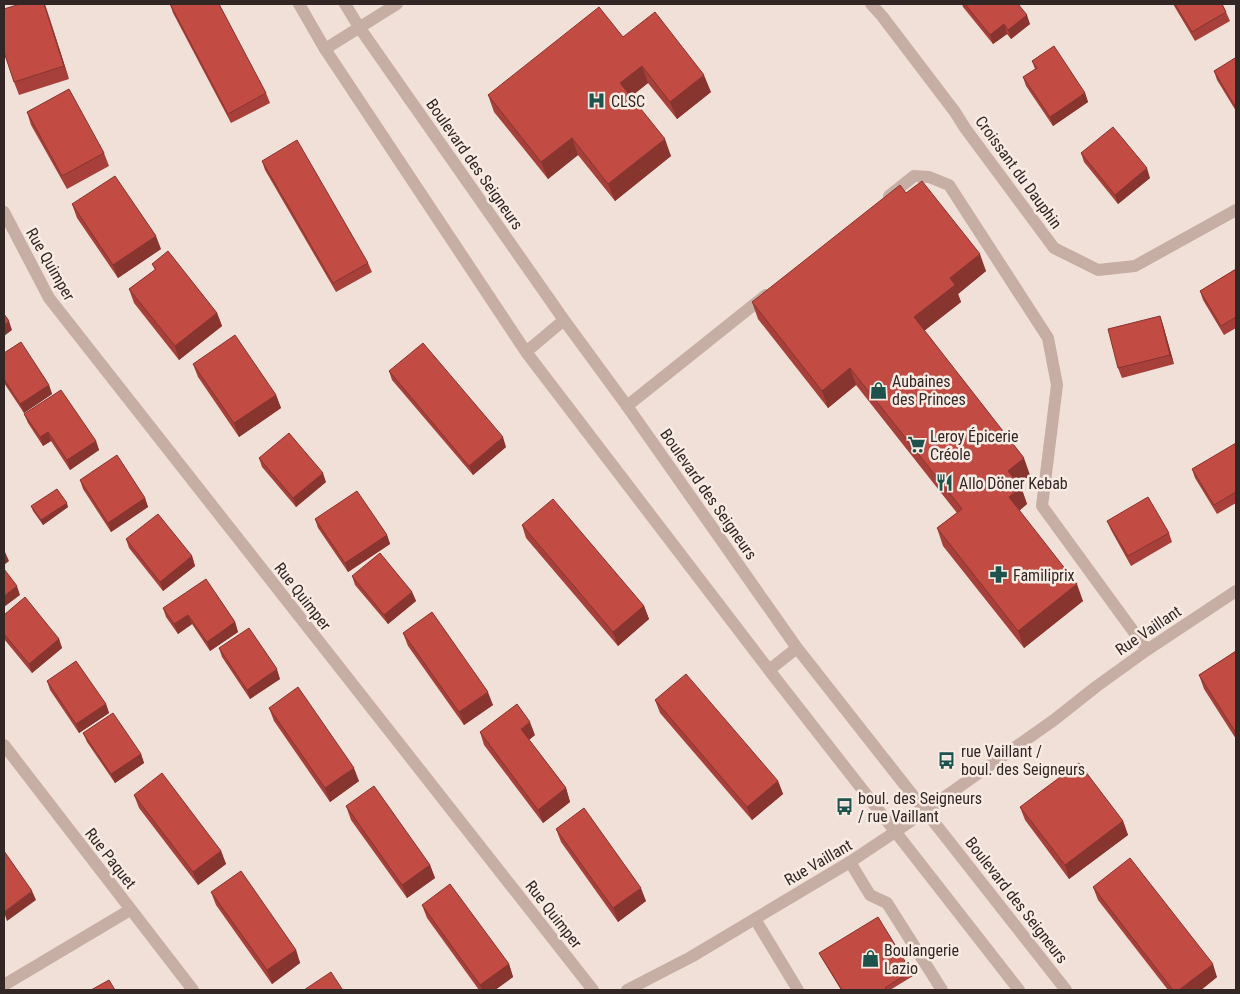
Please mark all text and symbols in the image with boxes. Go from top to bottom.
hospital icon: CLSC [587,91,607,111]
place label: CLSC [611,92,645,111]
street label: Boulevard des Seigneurs [422,95,527,233]
street label: Croissant du Dauphin [971,112,1066,232]
street label: Rue Quimper [22,225,79,304]
place label: Aubaines des Princes [892,372,966,409]
shop icon: Aubaines des Princes [868,380,888,400]
street label: Boulevard des Seigneurs [656,425,761,563]
place label: Leroy Épicerie Créole [930,427,1019,464]
supermarket icon: Leroy Épicerie Créole [906,435,926,455]
restaurant icon: Allo Döner Kebab [935,473,955,493]
place label: Allo Döner Kebab [959,474,1068,493]
street label: Rue Quimper [270,559,335,634]
pharmacy icon: Familiprix [989,565,1009,585]
place label: Familiprix [1013,566,1075,585]
street label: Rue Vaillant [1112,601,1185,659]
place label: rue Vaillant / boul. des Seigneurs [961,742,1085,779]
bus stop icon: rue Vaillant / boul. des Seigneurs [937,750,957,770]
place label: boul. des Seigneurs / rue Vaillant [858,789,982,826]
bus stop icon: boul. des Seigneurs / rue Vaillant [834,797,854,817]
street label: Rue Paquet [81,824,140,893]
street label: Boulevard des Seigneurs [961,833,1072,967]
street label: Rue Vaillant [781,835,856,889]
street label: Rue Quimper [521,877,586,952]
place label: Boulangerie Lazio [884,941,959,978]
shop icon: Boulangerie Lazio [860,949,880,969]

